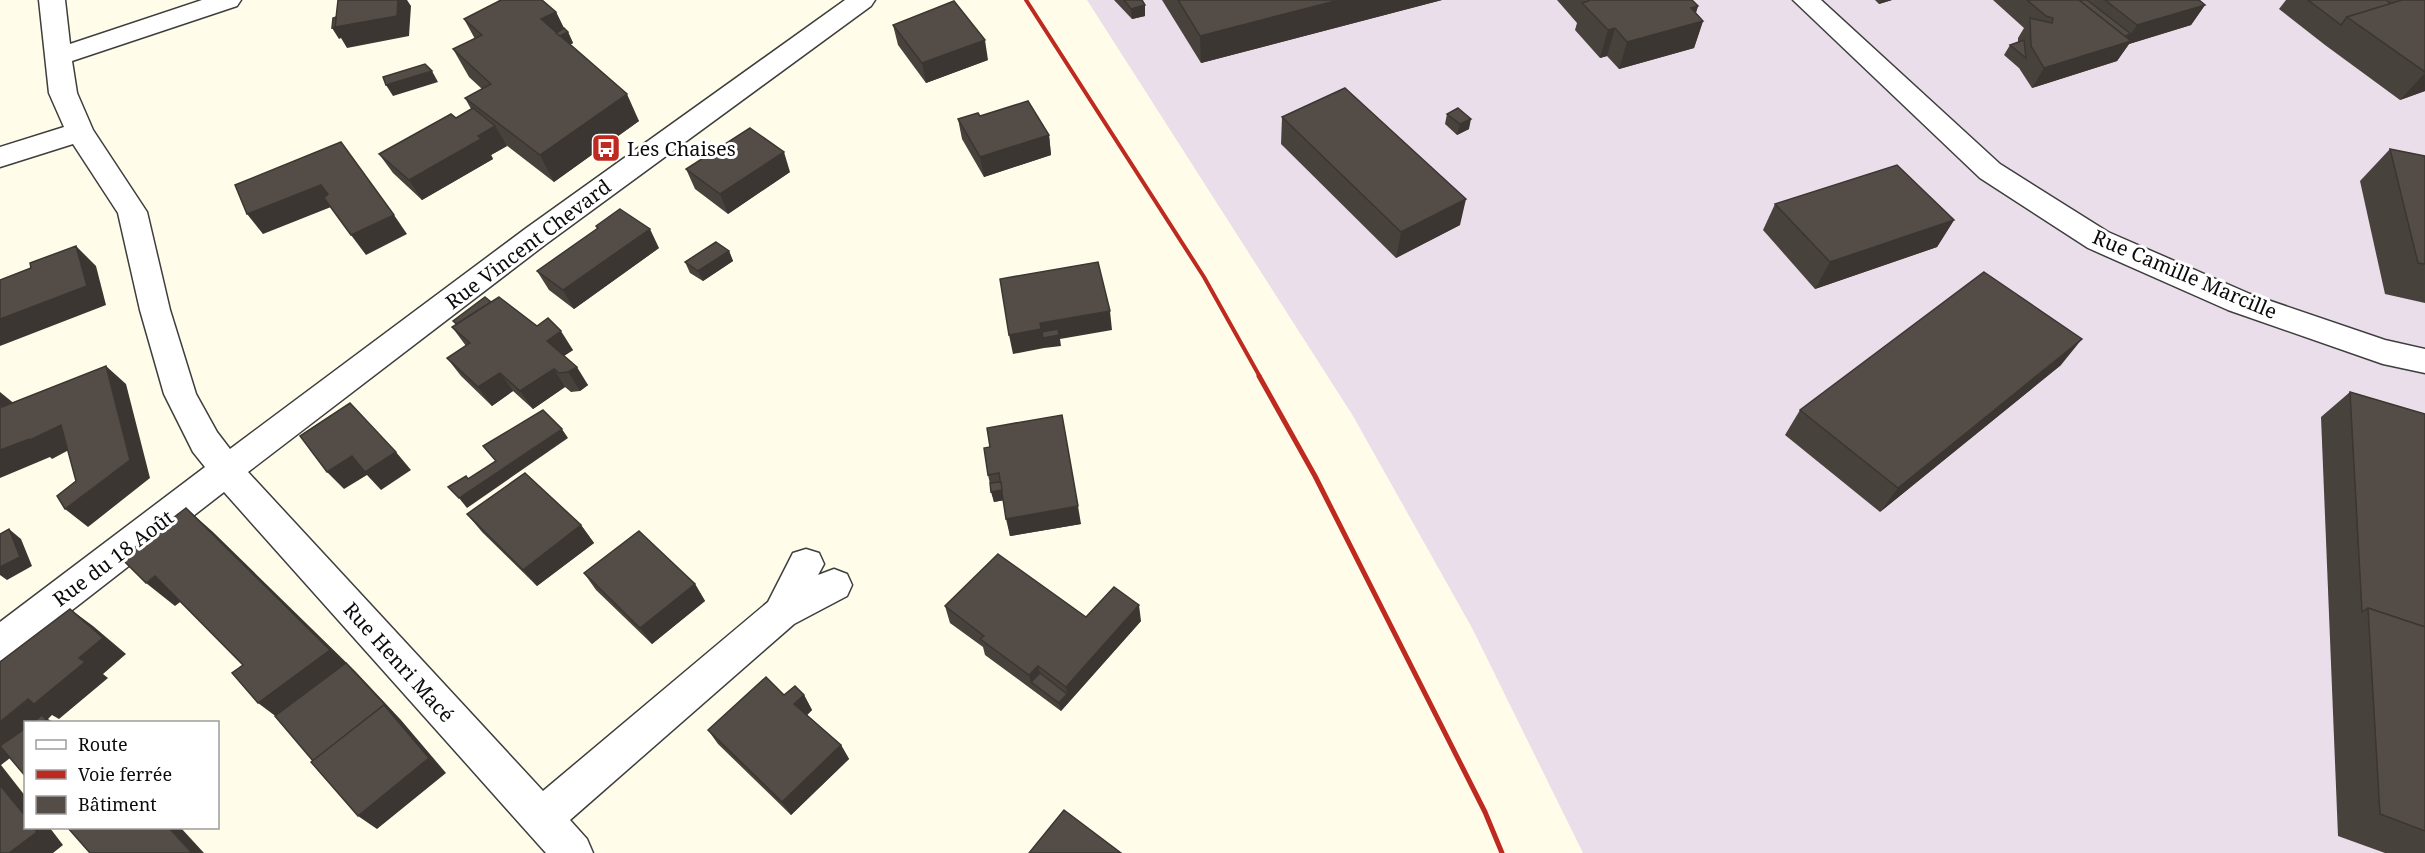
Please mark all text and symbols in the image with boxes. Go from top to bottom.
bus stop icon: Les Chaises [590,132,622,164]
place label: Les Chaises [627,135,736,162]
street label: Rue Vincent Chevard [440,173,616,315]
street label: Rue Camille Marcille [2089,223,2281,325]
street label: Rue du 18 Août [47,504,179,612]
street label: Rue Henri Macé [338,596,460,728]
legend [24,721,219,829]
text: Route [78,732,128,756]
text: Voie ferrée [78,762,172,786]
text: Bâtiment [78,792,157,816]

